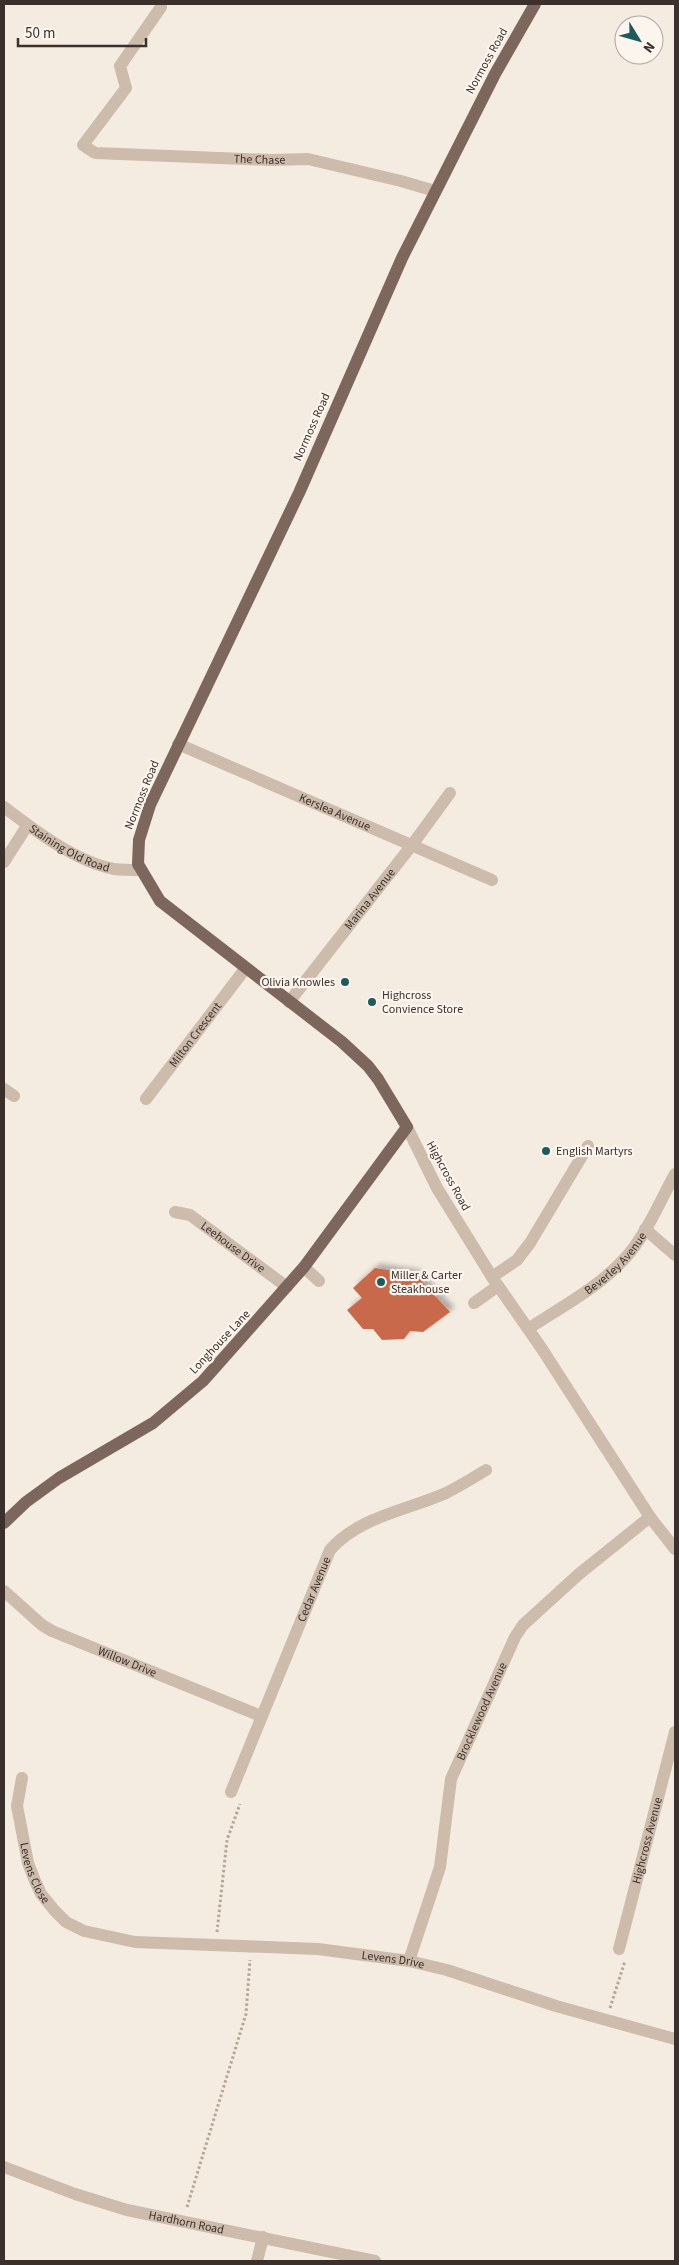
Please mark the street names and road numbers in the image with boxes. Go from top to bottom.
street label: Normoss Road [462,25,512,97]
street label: The Chase [233,150,286,169]
street label: Normoss Road [289,390,335,464]
street label: Normoss Road [120,758,164,832]
street label: Kerslea Avenue [297,789,373,835]
street label: Staining Old Road [26,820,112,876]
street label: Marina Avenue [340,864,399,933]
street label: Milton Crescent [165,998,225,1071]
street label: Highcross Road [422,1138,474,1214]
street label: Leehouse Drive [197,1217,269,1277]
street label: Beverley Avenue [581,1229,651,1299]
street label: Longhouse Lane [186,1306,254,1378]
street label: Cedar Avenue [293,1554,335,1625]
street label: Willow Drive [95,1642,159,1681]
street label: Brocklewood Avenue [452,1659,511,1763]
street label: Highcross Avenue [628,1795,666,1886]
street label: Levens Close [16,1841,54,1907]
street label: Levens Drive [361,1946,426,1973]
street label: Hardhorn Road [147,2206,226,2238]

